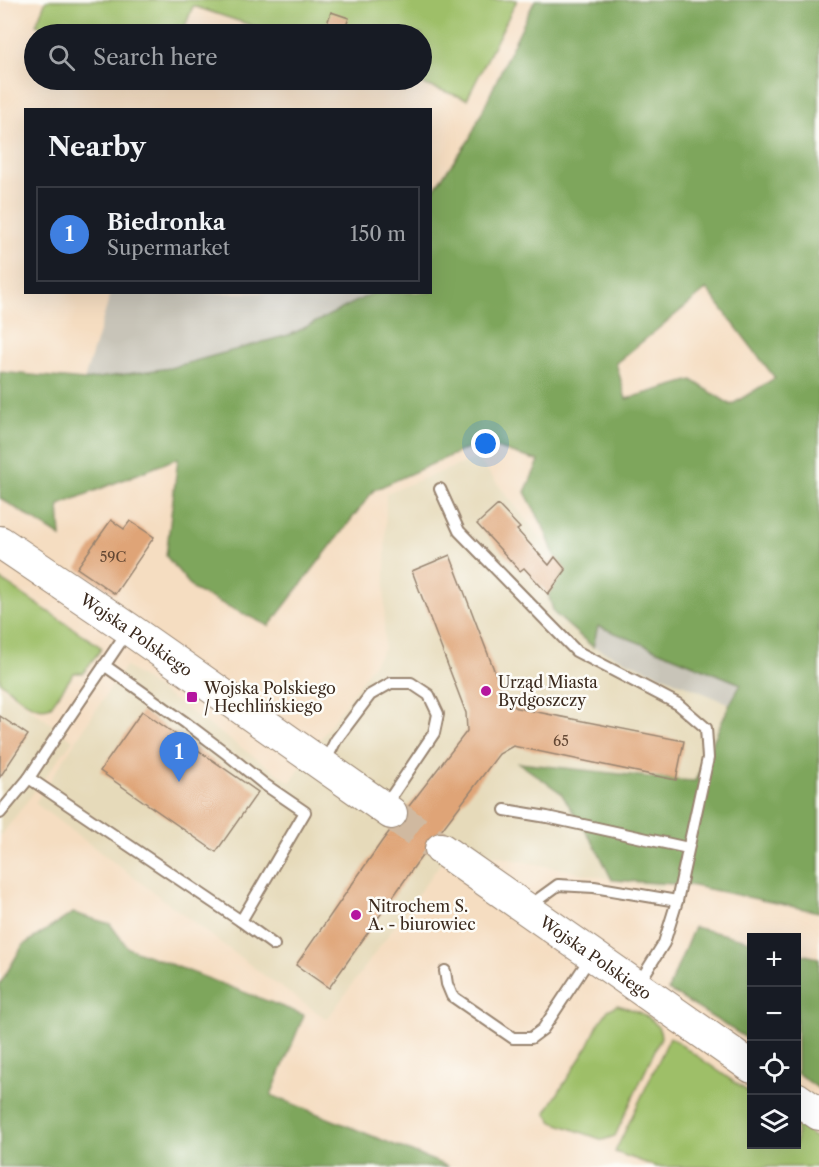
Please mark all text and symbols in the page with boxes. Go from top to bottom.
search box [24,24,432,90]
icon: search [45,41,78,74]
text: Search here [93,44,218,71]
text: Nearby [48,131,146,163]
text: Biedronka [107,209,226,236]
text: 1 [65,222,74,246]
text: 150 m [350,222,406,246]
text: Supermarket [107,236,230,260]
your location [471,429,500,458]
house number: 59C [100,548,126,566]
street label: Wojska Polskiego [76,589,197,681]
place label: Urząd Miasta Bydgoszczy [498,672,598,710]
place label: Wojska Polskiego / Hechlińskiego [203,678,336,716]
marker: Urząd Miasta Bydgoszczy [479,684,493,698]
marker: Wojska Polskiego / Hechlińskiego [185,690,199,704]
pin: 1 [160,732,198,782]
house number: 65 [553,732,569,750]
place label: Nitrochem S. A. - biurowiec [367,896,476,934]
marker: Nitrochem S. A. - biurowiec [349,908,363,922]
street label: Wojska Polskiego [535,911,656,1004]
map controls [747,933,801,1149]
button: + [747,933,801,987]
button: − [747,987,801,1041]
button: locate [747,1041,801,1095]
button: layers [747,1095,801,1149]

